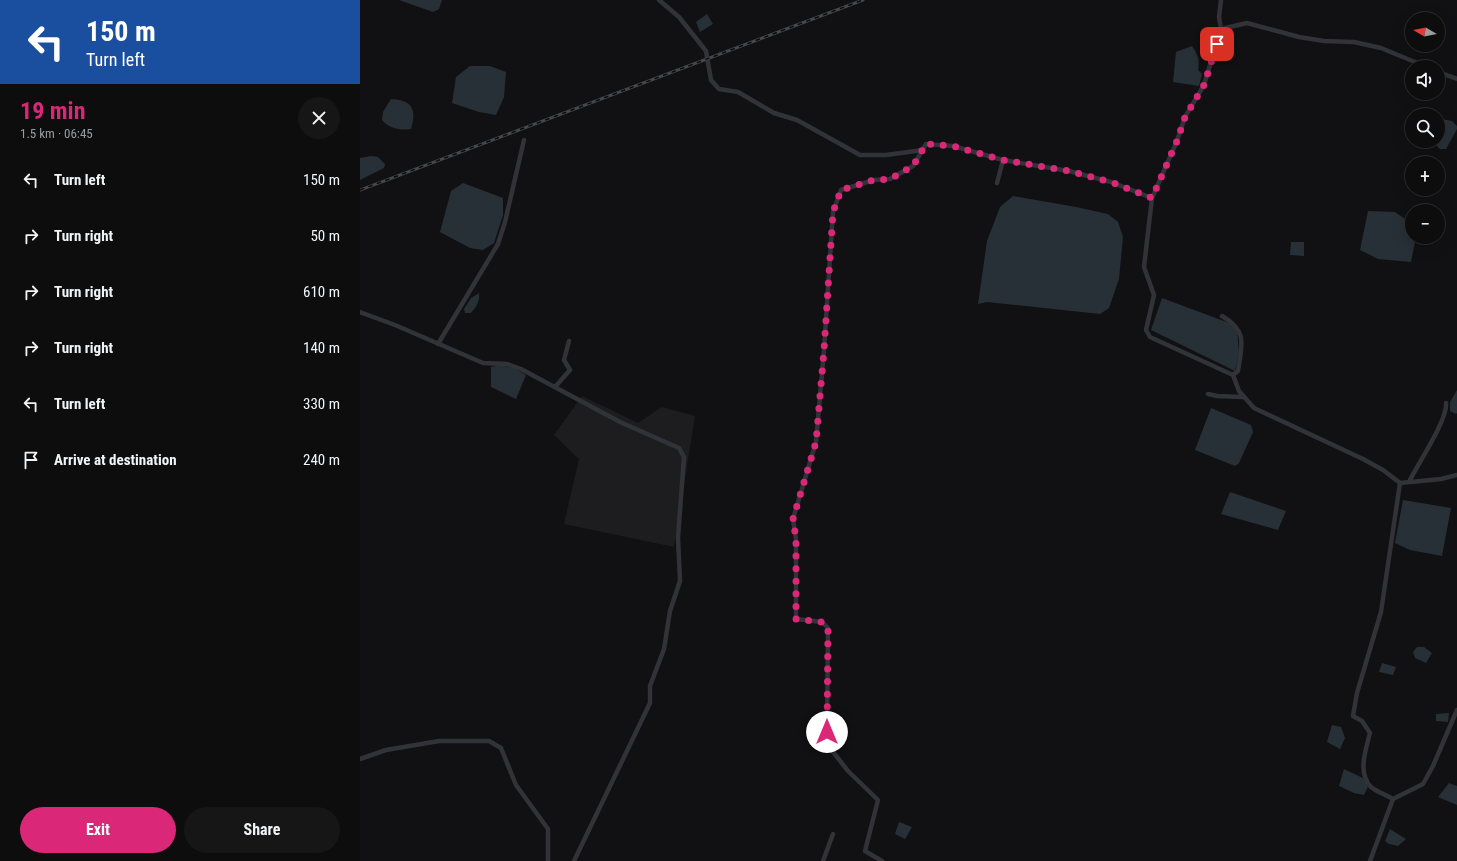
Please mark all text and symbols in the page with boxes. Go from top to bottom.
north arrow [1405,12,1445,52]
map controls [1405,12,1445,244]
text: 150 m [86,15,156,48]
icon: left [20,16,72,68]
pin [1200,27,1234,61]
icon: arrive [1206,33,1228,55]
text: Turn left [86,49,145,70]
button: sound [1405,60,1445,100]
text: 19 min [20,97,85,125]
button: close [298,97,340,139]
button: search [1405,108,1445,148]
text: 1.5 km · 06:45 [20,126,93,141]
button: + [1405,156,1445,196]
icon: left [20,169,42,191]
text: Turn left [54,171,105,189]
text: 150 m [303,171,340,189]
button: − [1405,204,1445,244]
icon: right [20,225,42,247]
text: Turn right [54,227,113,245]
text: 50 m [310,227,340,245]
icon: right [20,281,42,303]
text: Turn right [54,283,113,301]
text: 610 m [303,283,340,301]
icon: right [20,337,42,359]
text: Turn right [54,339,113,357]
text: 140 m [303,339,340,357]
icon: left [20,393,42,415]
text: Turn left [54,395,105,413]
text: 330 m [303,395,340,413]
icon: arrive [20,449,42,471]
text: Arrive at destination [54,451,177,469]
text: 240 m [303,451,340,469]
position arrow [806,711,848,753]
button: Exit [20,807,176,853]
button: Share [184,807,340,853]

